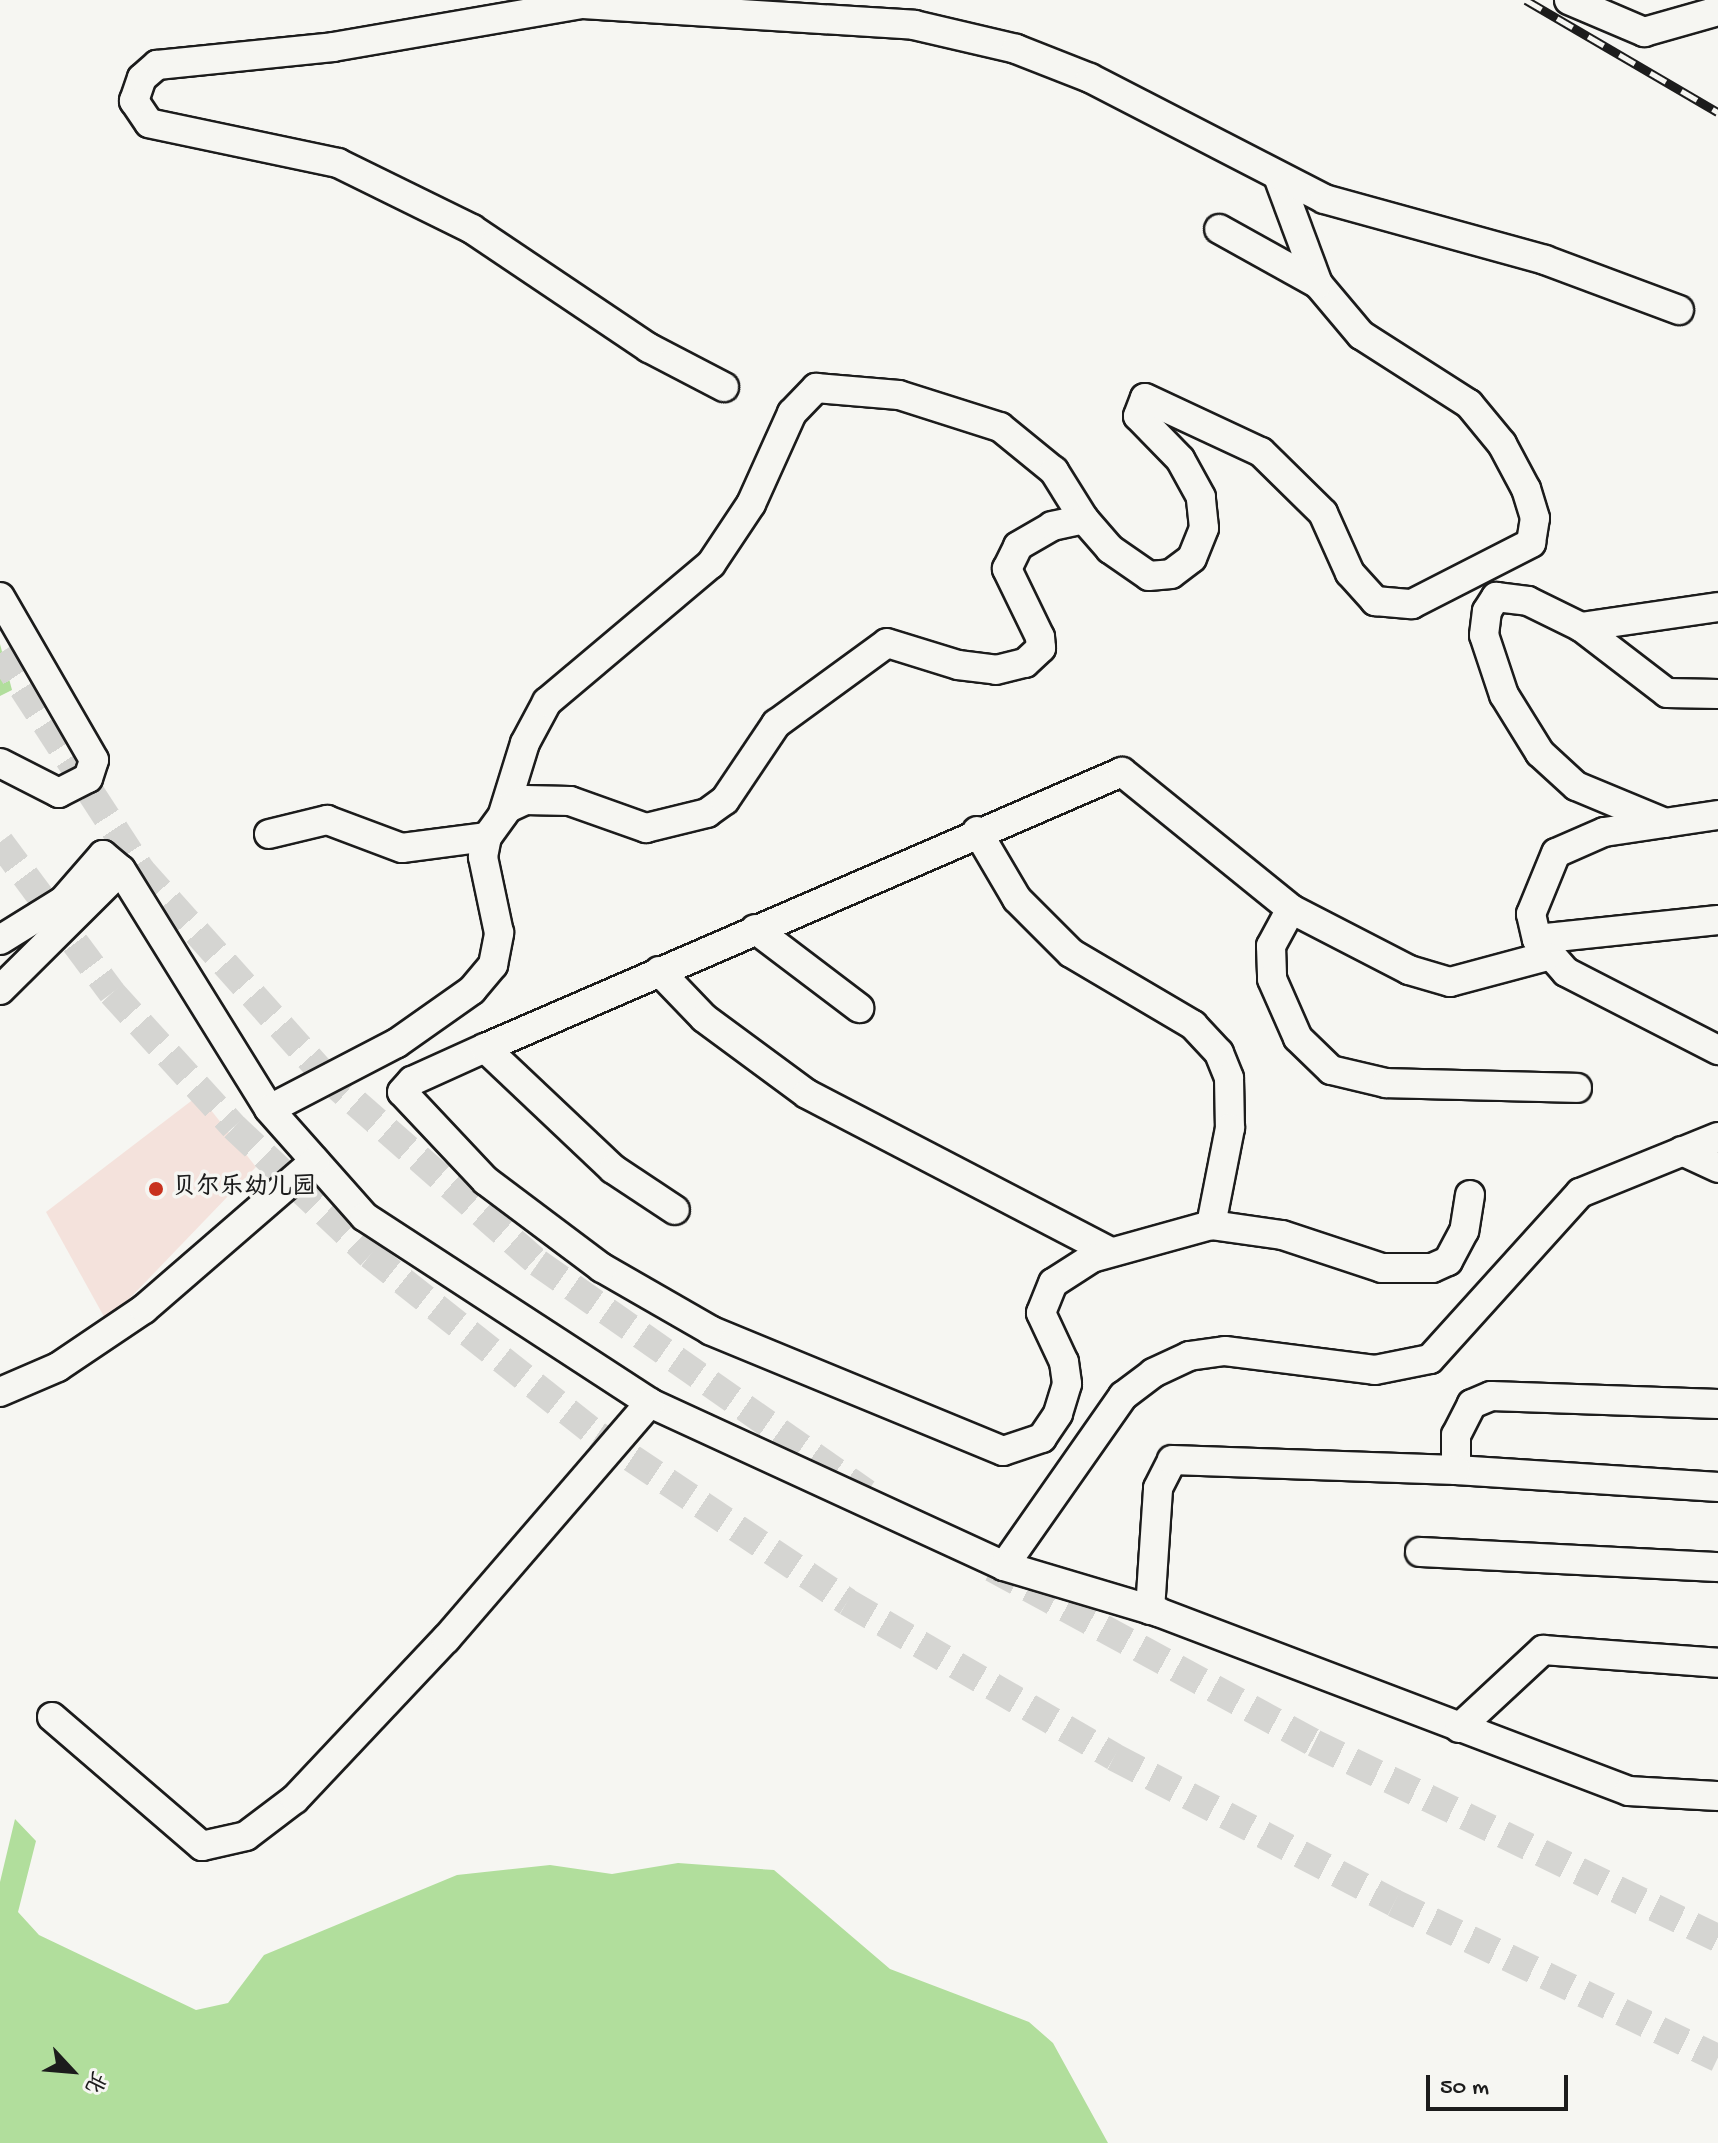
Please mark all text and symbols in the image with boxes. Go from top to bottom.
place label: 贝尔乐幼儿园 [172,1175,316,1203]
marker: 贝尔乐幼儿园 [147,1180,165,1198]
north arrow [32,2031,112,2111]
scale bar [1430,2059,1572,2109]
text: 北 [77,2066,110,2097]
text: 50 m [1440,2074,1489,2103]

